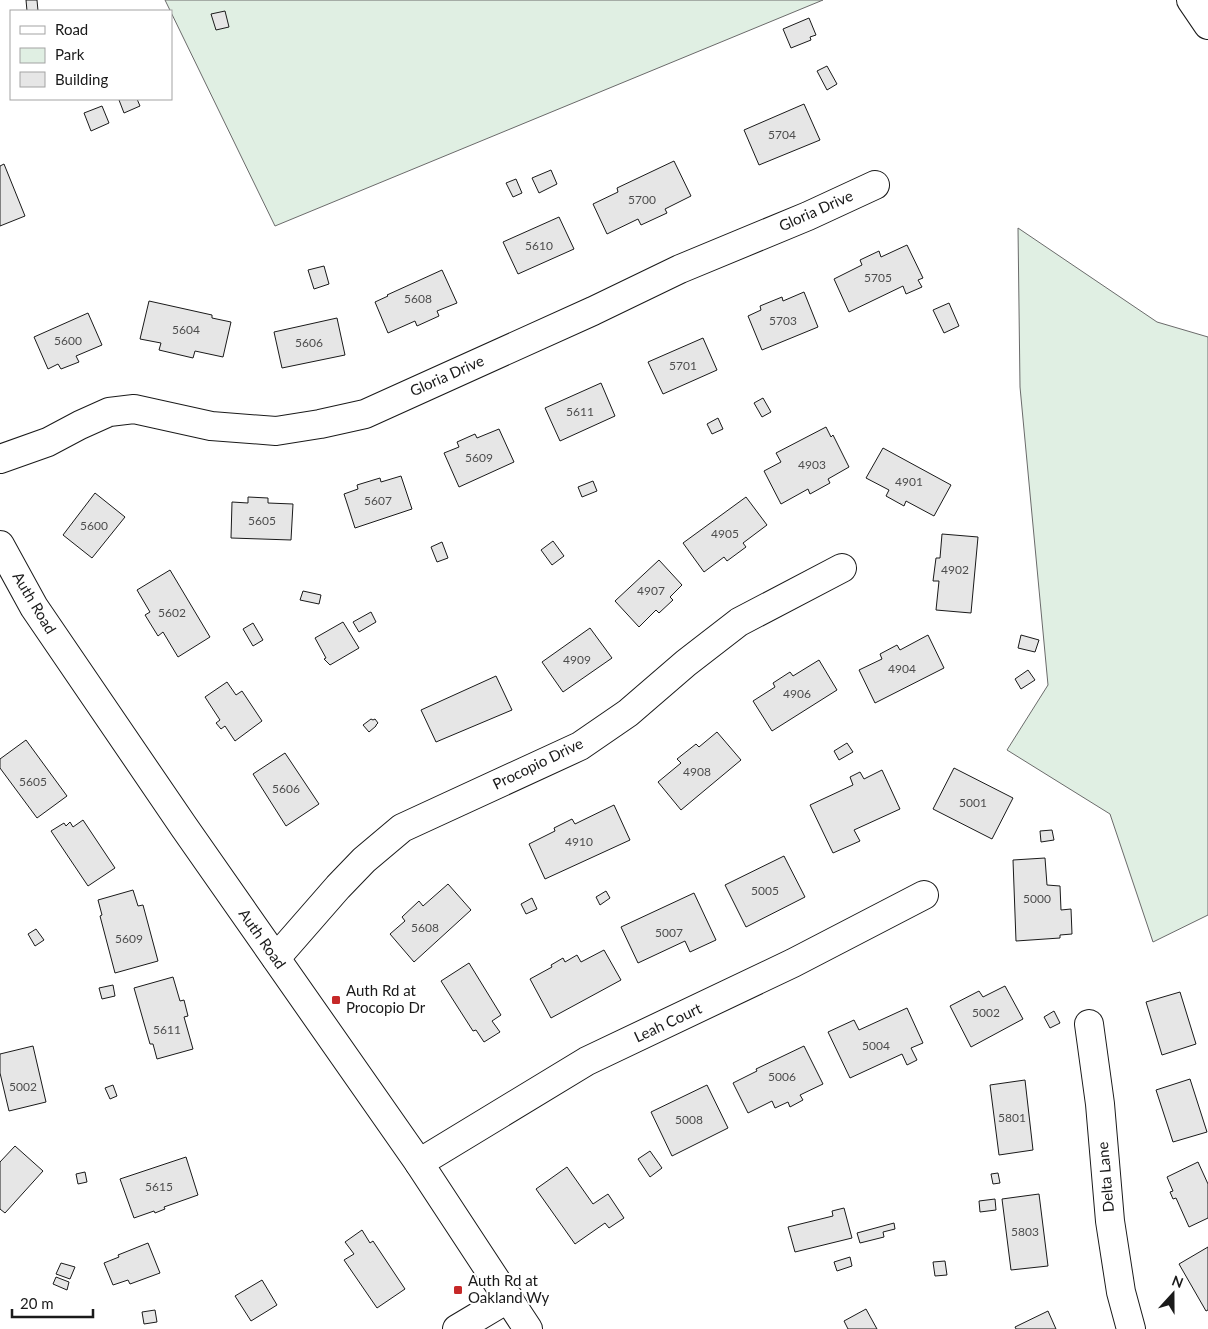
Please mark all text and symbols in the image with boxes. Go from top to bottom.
legend [10,10,172,100]
text: Road [55,20,88,38]
text: Park [55,45,85,63]
text: Building [55,70,108,88]
house number: 5704 [768,127,796,142]
street label: Gloria Drive [776,186,855,234]
house number: 5700 [628,192,656,207]
house number: 5610 [525,238,553,253]
house number: 5705 [864,270,892,285]
house number: 5608 [404,291,432,306]
house number: 5703 [769,313,797,328]
house number: 5604 [172,322,200,337]
house number: 5600 [54,333,82,348]
house number: 5606 [295,335,323,350]
street label: Gloria Drive [407,351,486,399]
house number: 5701 [669,358,697,373]
house number: 5611 [566,404,594,419]
house number: 5609 [465,450,493,465]
house number: 4903 [798,457,826,472]
house number: 4901 [895,474,923,489]
house number: 5607 [364,493,392,508]
house number: 5605 [248,513,276,528]
house number: 5600 [80,518,108,533]
house number: 4905 [711,526,739,541]
house number: 4902 [941,562,969,577]
street label: Auth Road [9,568,60,637]
house number: 4907 [637,583,665,598]
house number: 5602 [158,605,186,620]
house number: 4909 [563,652,591,667]
house number: 4904 [888,661,916,676]
house number: 4906 [783,686,811,701]
street label: Procopio Drive [489,733,586,793]
house number: 4908 [683,764,711,779]
house number: 5605 [19,774,47,789]
house number: 5606 [272,781,300,796]
house number: 5001 [959,795,987,810]
house number: 4910 [565,834,593,849]
house number: 5005 [751,883,779,898]
house number: 5000 [1023,891,1051,906]
street label: Auth Road [236,905,290,972]
house number: 5608 [411,920,439,935]
house number: 5007 [655,925,683,940]
house number: 5609 [115,931,143,946]
place label: Auth Rd at Procopio Dr [346,981,426,1016]
marker: Auth Rd at Procopio Dr [330,994,342,1006]
street label: Leah Court [631,998,705,1046]
house number: 5002 [972,1005,1000,1020]
house number: 5611 [153,1022,181,1037]
house number: 5004 [862,1038,890,1053]
house number: 5006 [768,1069,796,1084]
house number: 5002 [9,1079,37,1094]
house number: 5801 [998,1110,1026,1125]
house number: 5008 [675,1112,703,1127]
street label: Delta Lane [1093,1141,1117,1213]
house number: 5615 [145,1179,173,1194]
house number: 5803 [1011,1224,1039,1239]
north arrow [1148,1269,1198,1319]
place label: Auth Rd at Oakland Wy [468,1271,550,1306]
text: N [1170,1272,1186,1291]
marker: Auth Rd at Oakland Wy [452,1284,464,1296]
scale bar [12,1286,94,1318]
text: 20 m [20,1294,54,1312]

